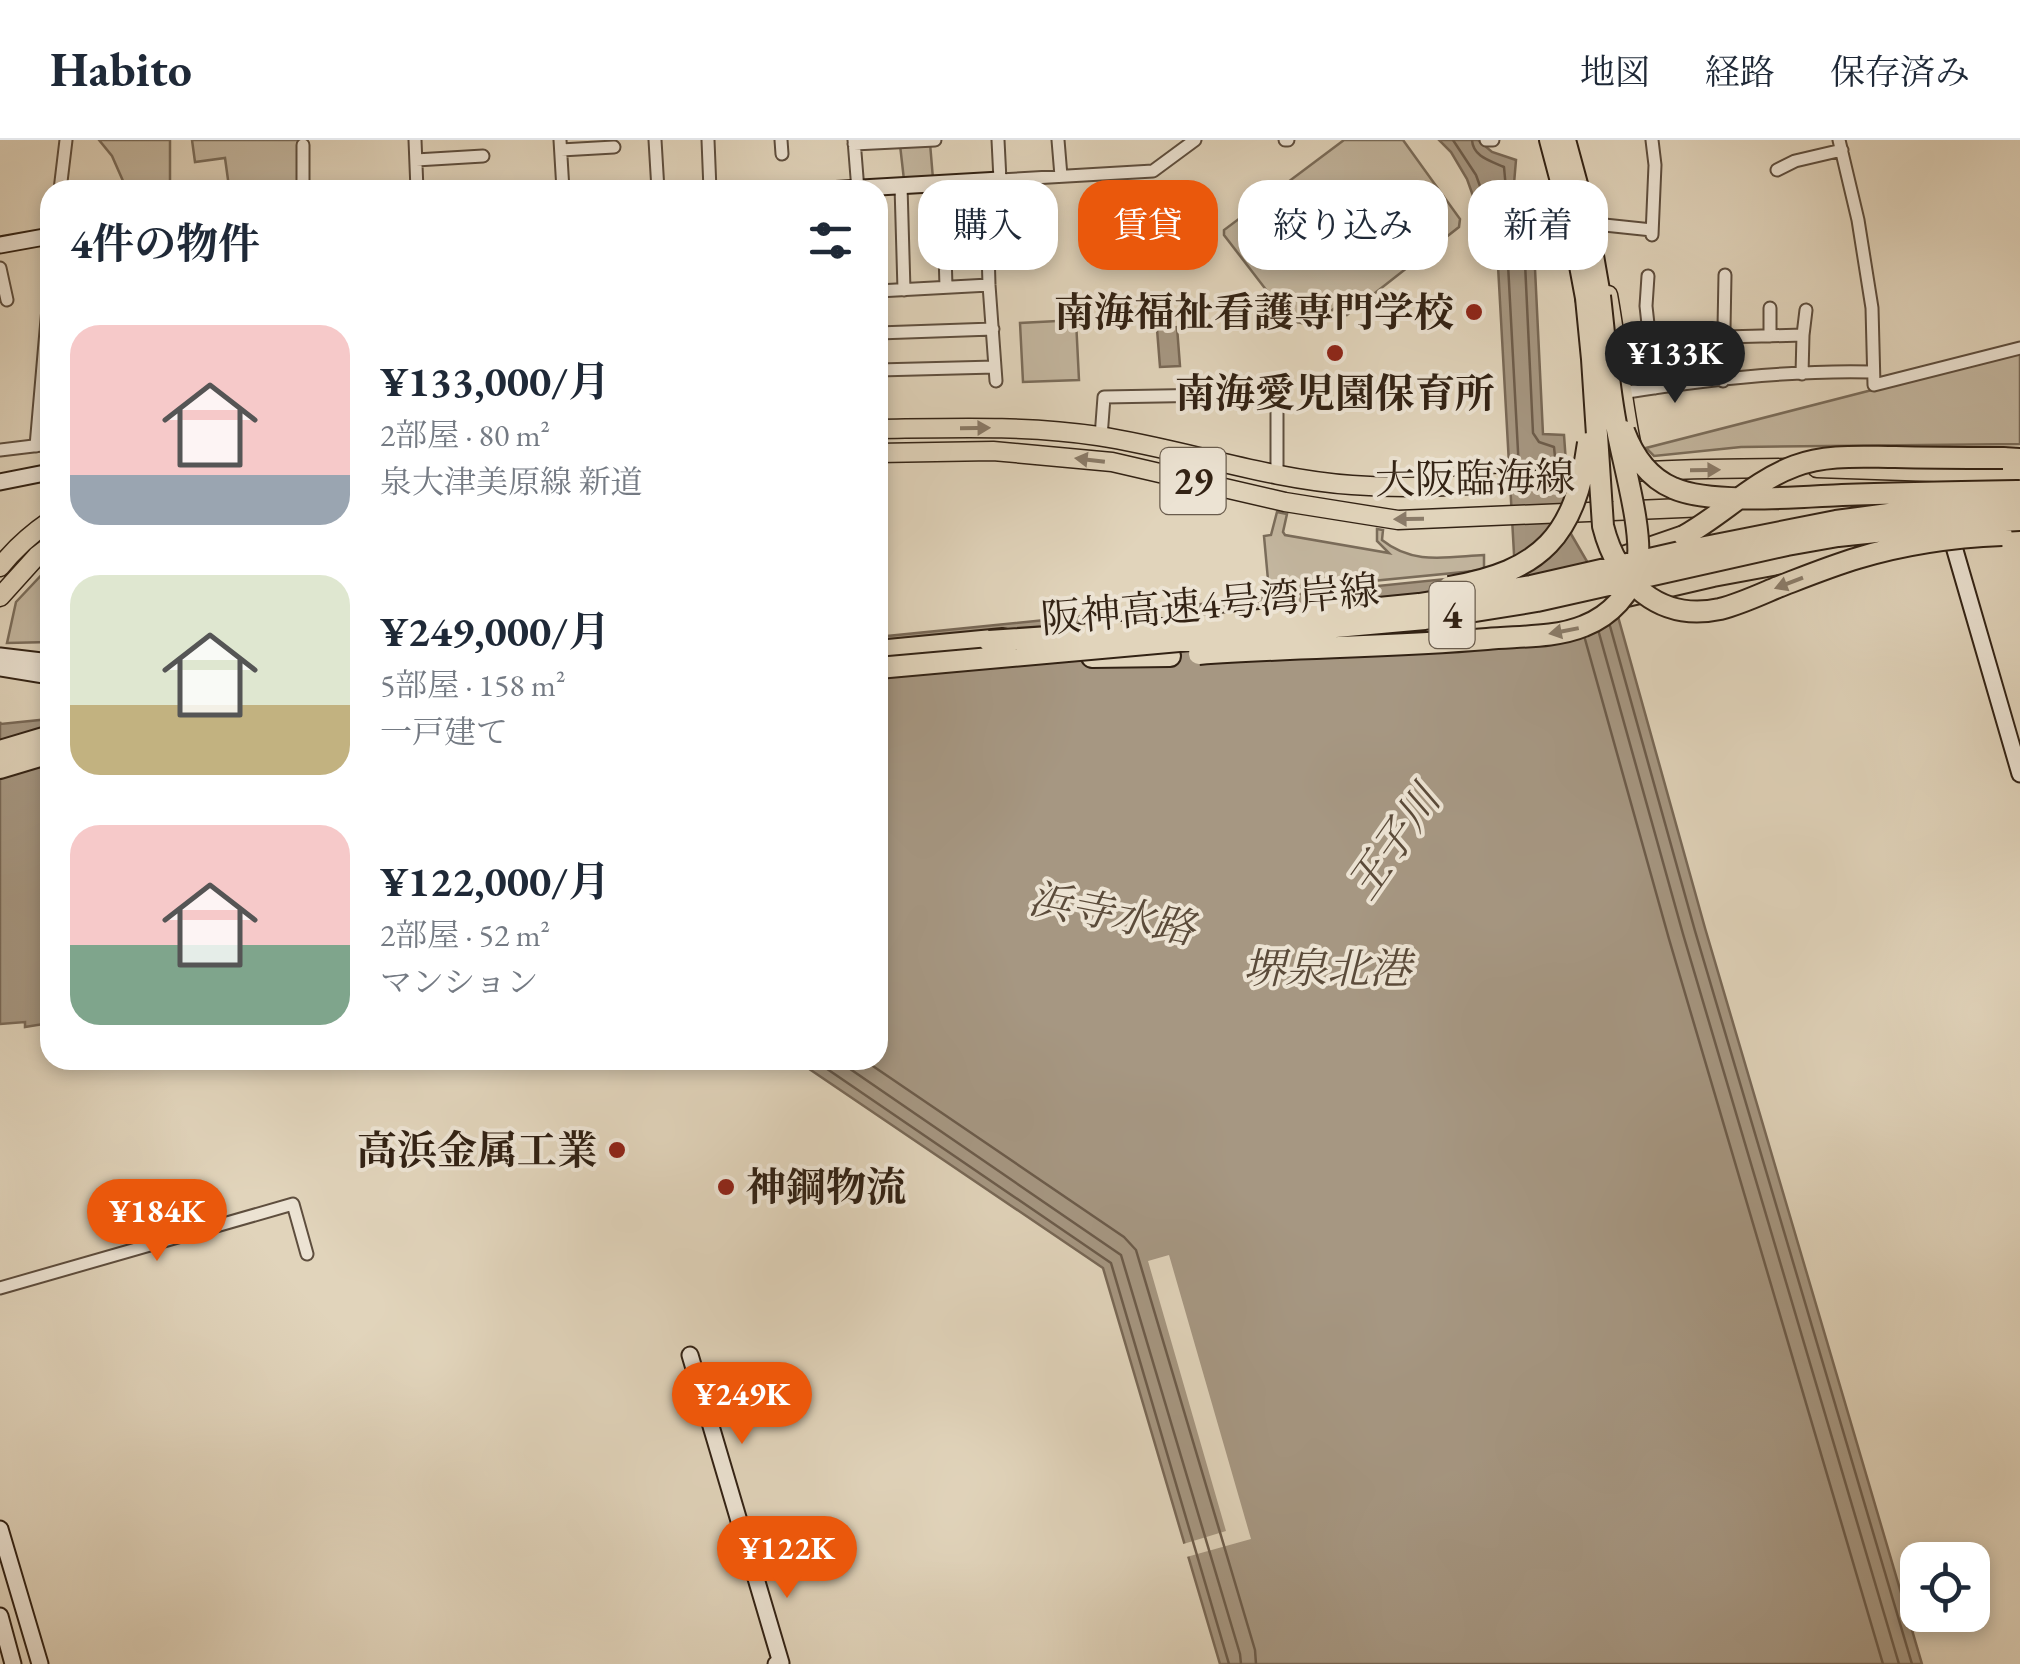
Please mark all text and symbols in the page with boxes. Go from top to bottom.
text: Habito [50,38,192,100]
text: 地図 [1580,49,1650,94]
text: 経路 [1705,49,1775,94]
text: 保存済み [1830,49,1970,94]
chip: 購入 [918,180,1058,270]
chip: 賃貸 [1078,180,1218,270]
chip: 絞り込み [1238,180,1448,270]
chip: 新着 [1468,180,1608,270]
icon: filters [803,213,858,268]
text: 4件の物件 [70,216,260,271]
place label: 南海福祉看護専門学校 [1054,286,1454,338]
marker: 南海福祉看護専門学校 [1463,301,1485,323]
pin: ¥133K [1605,321,1745,406]
text: ¥133K [1627,332,1723,374]
marker: 南海愛児園保育所 [1324,342,1346,364]
text: ¥133,000/月 [380,354,610,409]
icon: home [150,365,270,485]
place label: 南海愛児園保育所 [1175,367,1495,419]
text: 2部屋 · 80 m² [380,414,550,456]
one-way arrow [959,420,991,436]
road number: 29 [1160,448,1226,514]
street label: 大阪臨海線 [1375,450,1575,506]
one-way arrow [1074,451,1106,467]
text: 泉大津美原線 新道 [380,461,642,503]
one-way arrow [1690,461,1722,477]
one-way arrow [1393,511,1425,527]
street label: 阪神高速4号湾岸線 [1039,563,1381,645]
one-way arrow [1774,576,1804,591]
road number: 4 [1430,582,1474,648]
text: ¥249,000/月 [380,604,610,659]
icon: home [150,615,270,735]
one-way arrow [1548,623,1579,639]
text: 5部屋 · 158 m² [380,664,566,706]
text: 一戸建て [380,711,508,753]
water label: 王子川 [1335,772,1454,910]
text: ¥122,000/月 [380,854,610,909]
icon: home [150,865,270,985]
water label: 浜寺水路 [1024,870,1203,957]
text: 2部屋 · 52 m² [380,914,550,956]
water label: 堺泉北港 [1243,941,1416,996]
text: マンション [380,961,539,1003]
place label: 高浜金属工業 [357,1124,597,1176]
marker: 高浜金属工業 [606,1139,628,1161]
place label: 神鋼物流 [746,1161,906,1213]
marker: 神鋼物流 [715,1176,737,1198]
pin: ¥184K [87,1179,227,1264]
text: ¥184K [109,1190,205,1232]
pin: ¥249K [672,1362,812,1447]
text: ¥249K [694,1373,790,1415]
pin: ¥122K [717,1516,857,1601]
text: ¥122K [739,1527,835,1569]
map controls [1900,1542,1990,1632]
button: locate [1900,1542,1990,1632]

